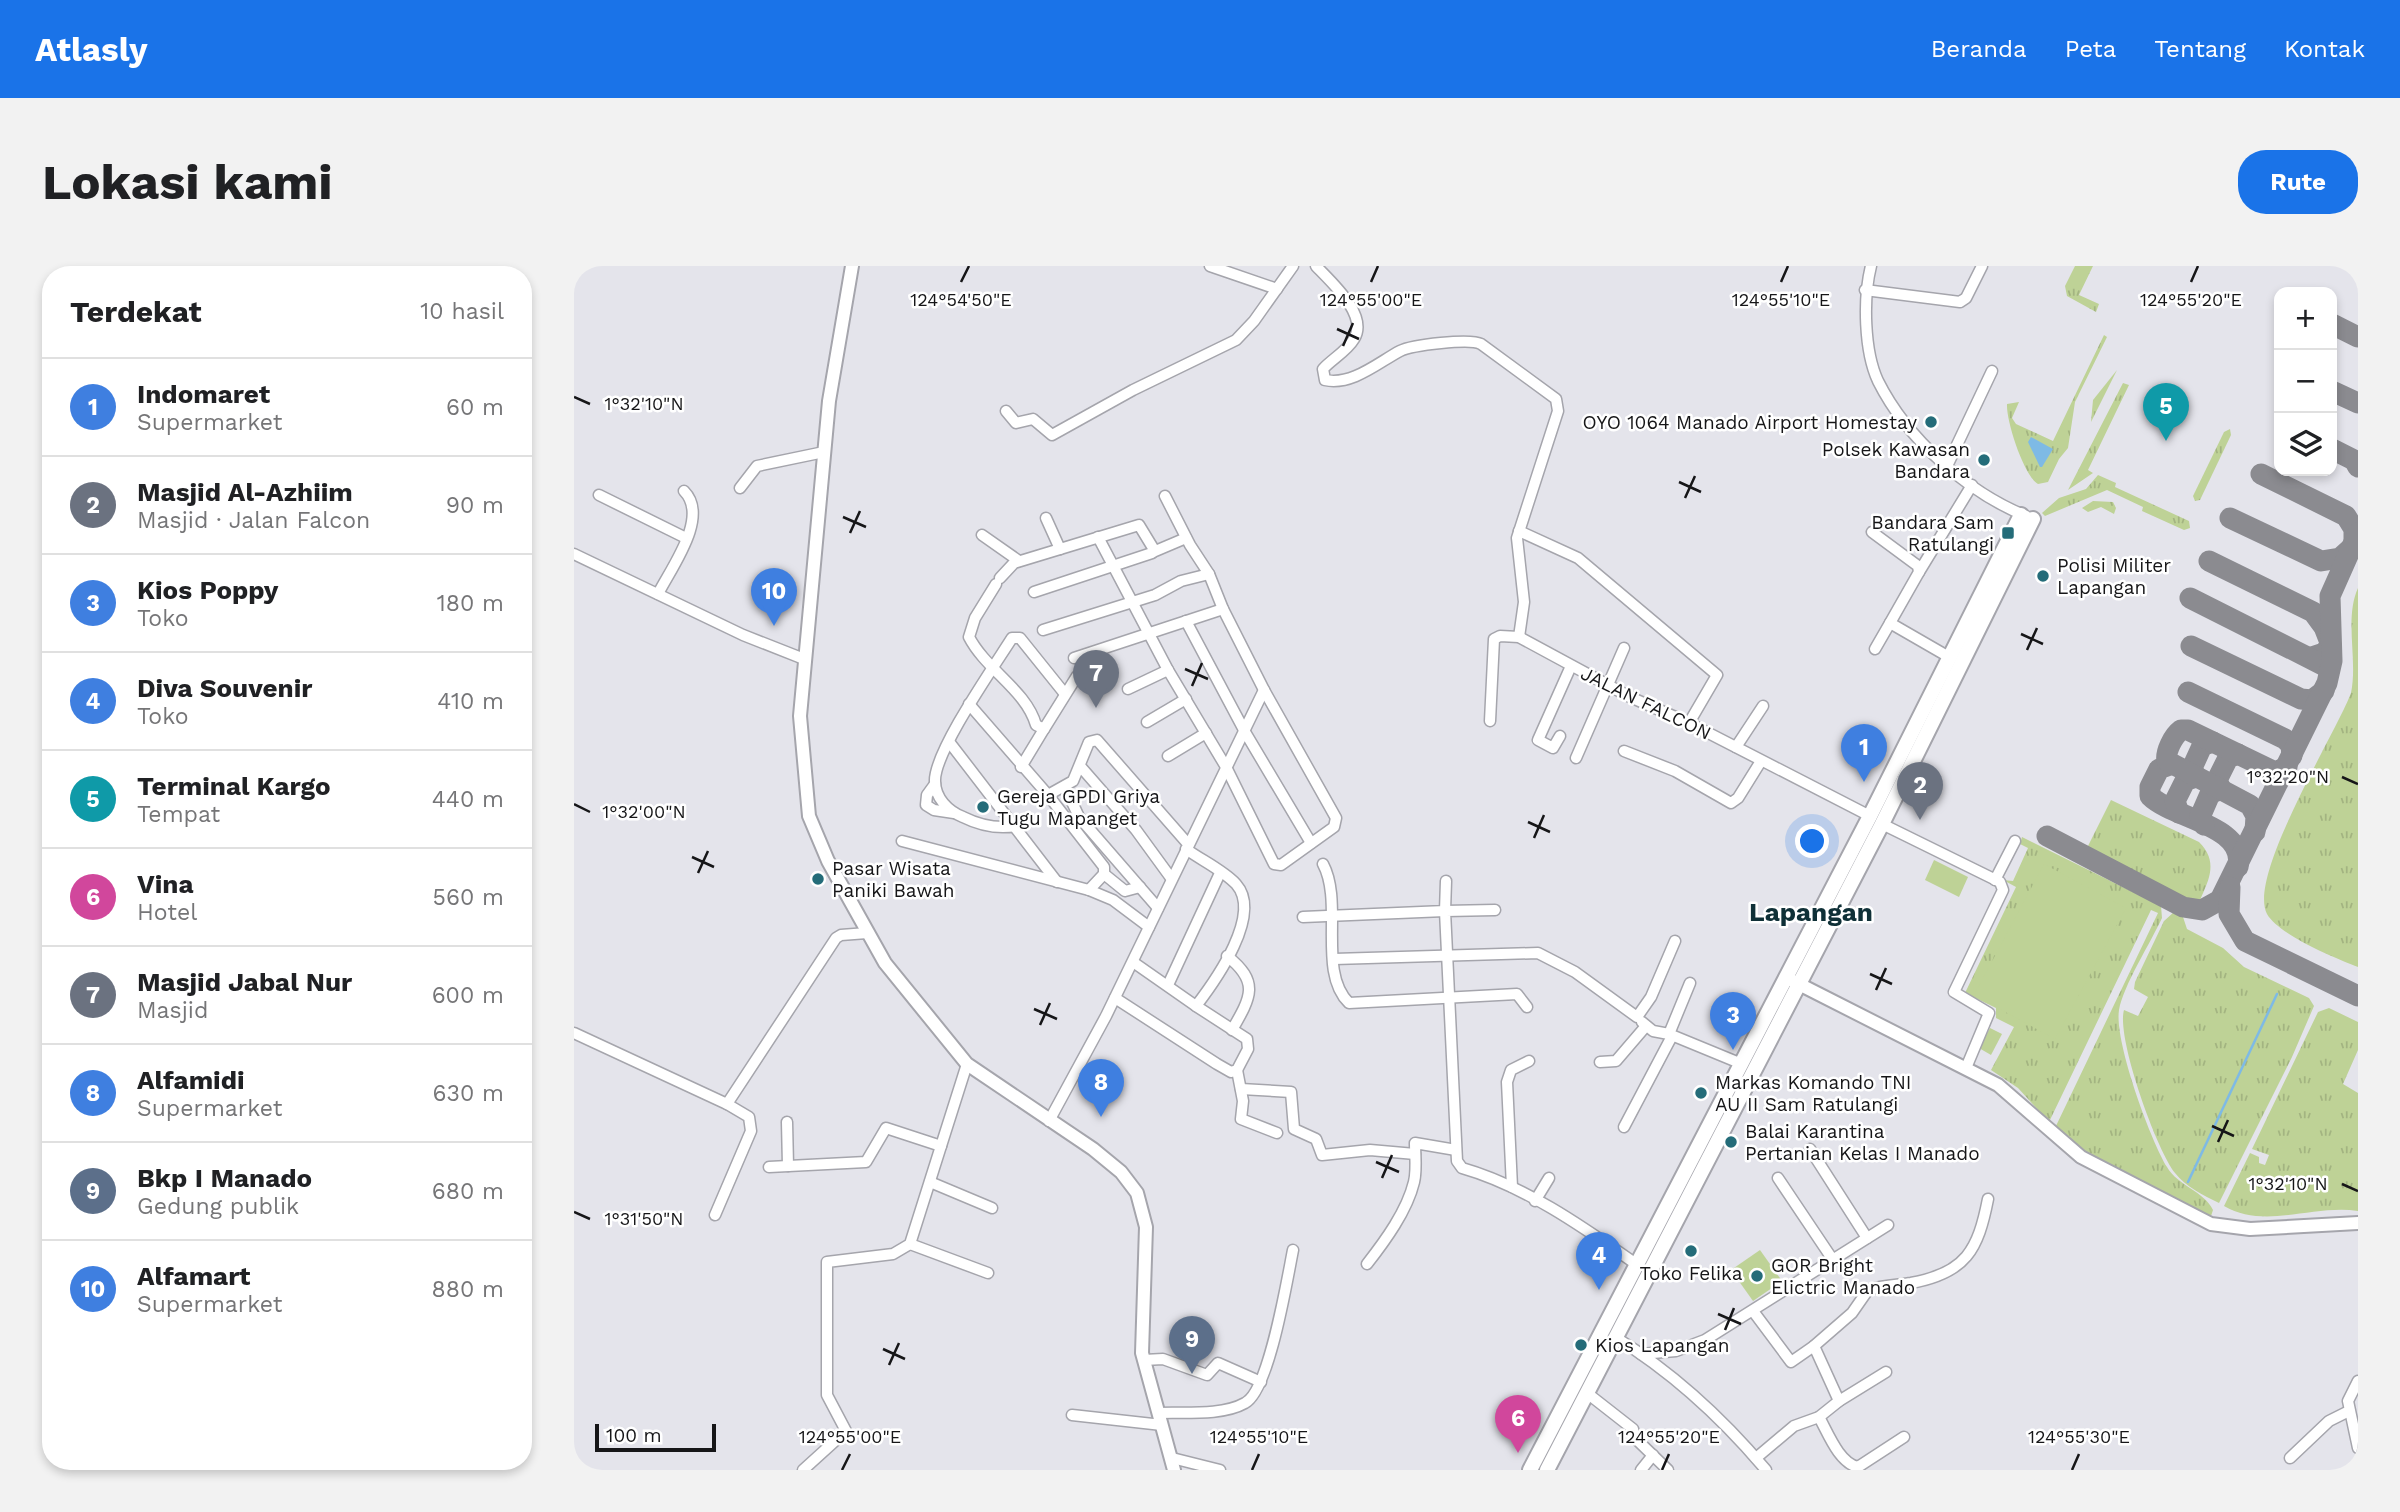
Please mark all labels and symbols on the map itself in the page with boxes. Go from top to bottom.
text: 124°54'50"E [910,289,1012,310]
text: 124°55'00"E [1320,289,1422,310]
text: 124°55'10"E [1732,289,1830,310]
text: 124°55'20"E [2140,289,2242,310]
pin: 5 [2143,383,2189,441]
text: 1°32'10"N [604,393,684,414]
place label: OYO 1064 Manado Airport Homestay [1583,411,1917,434]
marker: OYO 1064 Manado Airport Homestay [1923,414,1939,430]
place label: Polsek Kawasan Bandara [1822,438,1970,483]
marker: Polsek Kawasan Bandara [1976,452,1992,468]
place label: Bandara Sam Ratulangi [1871,511,1994,556]
marker: Bandara Sam Ratulangi [2000,525,2016,541]
place label: Polisi Militer Lapangan [2057,554,2171,599]
pin: 10 [751,568,797,626]
marker: Polisi Militer Lapangan [2035,568,2051,584]
pin: 7 [1073,650,1119,708]
street label: JALAN FALCON [1577,662,1715,744]
pin: 1 [1841,724,1887,782]
pin: 2 [1897,762,1943,820]
text: 1°32'20"N [2247,766,2329,787]
place label: Gereja GPDI Griya Tugu Mapanget [997,785,1160,830]
marker: Gereja GPDI Griya Tugu Mapanget [975,799,991,815]
text: 1°32'00"N [602,801,686,822]
your location [1795,824,1829,858]
place label: Pasar Wisata Paniki Bawah [832,857,955,902]
marker: Pasar Wisata Paniki Bawah [810,871,826,887]
district label: Lapangan [1749,897,1873,927]
pin: 3 [1710,992,1756,1050]
pin: 8 [1078,1059,1124,1117]
place label: Markas Komando TNI AU II Sam Ratulangi [1715,1071,1911,1116]
marker: Markas Komando TNI AU II Sam Ratulangi [1693,1085,1709,1101]
place label: Balai Karantina Pertanian Kelas I Manado [1745,1120,1980,1165]
marker: Balai Karantina Pertanian Kelas I Manado [1723,1134,1739,1150]
text: 1°32'10"N [2248,1173,2328,1194]
text: 1°31'50"N [604,1208,684,1229]
pin: 4 [1576,1232,1622,1290]
marker: Toko Felika [1683,1243,1699,1259]
place label: GOR Bright Elictric Manado [1771,1254,1915,1299]
place label: Toko Felika [1640,1262,1743,1285]
marker: GOR Bright Elictric Manado [1749,1268,1765,1284]
pin: 9 [1169,1316,1215,1374]
place label: Kios Lapangan [1595,1334,1730,1357]
marker: Kios Lapangan [1573,1337,1589,1353]
pin: 6 [1495,1395,1541,1453]
scale bar [595,1421,716,1453]
text: 124°55'00"E [799,1426,901,1447]
text: 124°55'10"E [1210,1426,1308,1447]
text: 124°55'20"E [1618,1426,1720,1447]
text: 124°55'30"E [2028,1426,2130,1447]

